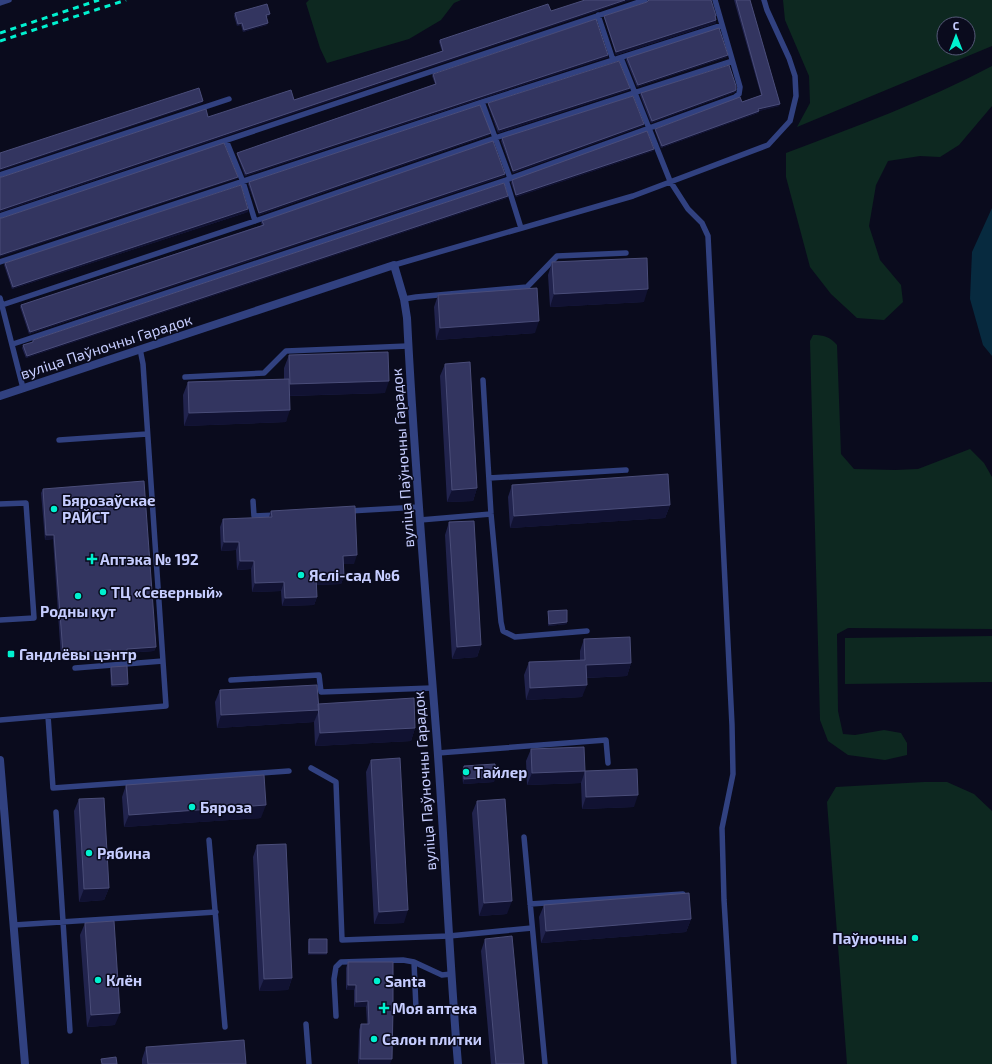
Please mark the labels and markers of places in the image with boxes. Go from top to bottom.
place label: Бярозаўскае РАЙСТ [62,491,156,526]
marker: Бярозаўскае РАЙСТ [49,504,59,514]
place label: Аптэка № 192 [100,550,199,568]
marker: Аптэка № 192 [87,554,97,564]
place label: Яслі-сад №6 [309,566,400,584]
marker: Яслі-сад №6 [296,570,306,580]
place label: ТЦ «Северный» [111,583,223,601]
marker: ТЦ «Северный» [98,587,108,597]
marker: Родны кут [73,591,83,601]
place label: Родны кут [40,602,116,620]
place label: Гандлёвы цэнтр [19,645,137,663]
marker: Гандлёвы цэнтр [6,649,16,659]
place label: Тайлер [474,763,527,781]
marker: Тайлер [461,767,471,777]
place label: Бяроза [200,798,252,816]
marker: Бяроза [187,802,197,812]
place label: Рябина [97,844,151,862]
marker: Рябина [84,848,94,858]
place label: Паўночны [832,929,907,947]
marker: Паўночны [910,933,920,943]
place label: Клён [106,971,142,989]
place label: Santa [385,972,426,990]
marker: Клён [93,975,103,985]
marker: Santa [372,976,382,986]
place label: Моя аптека [392,999,477,1017]
marker: Моя аптека [379,1003,389,1013]
place label: Салон плитки [382,1030,482,1048]
marker: Салон плитки [369,1034,379,1044]

